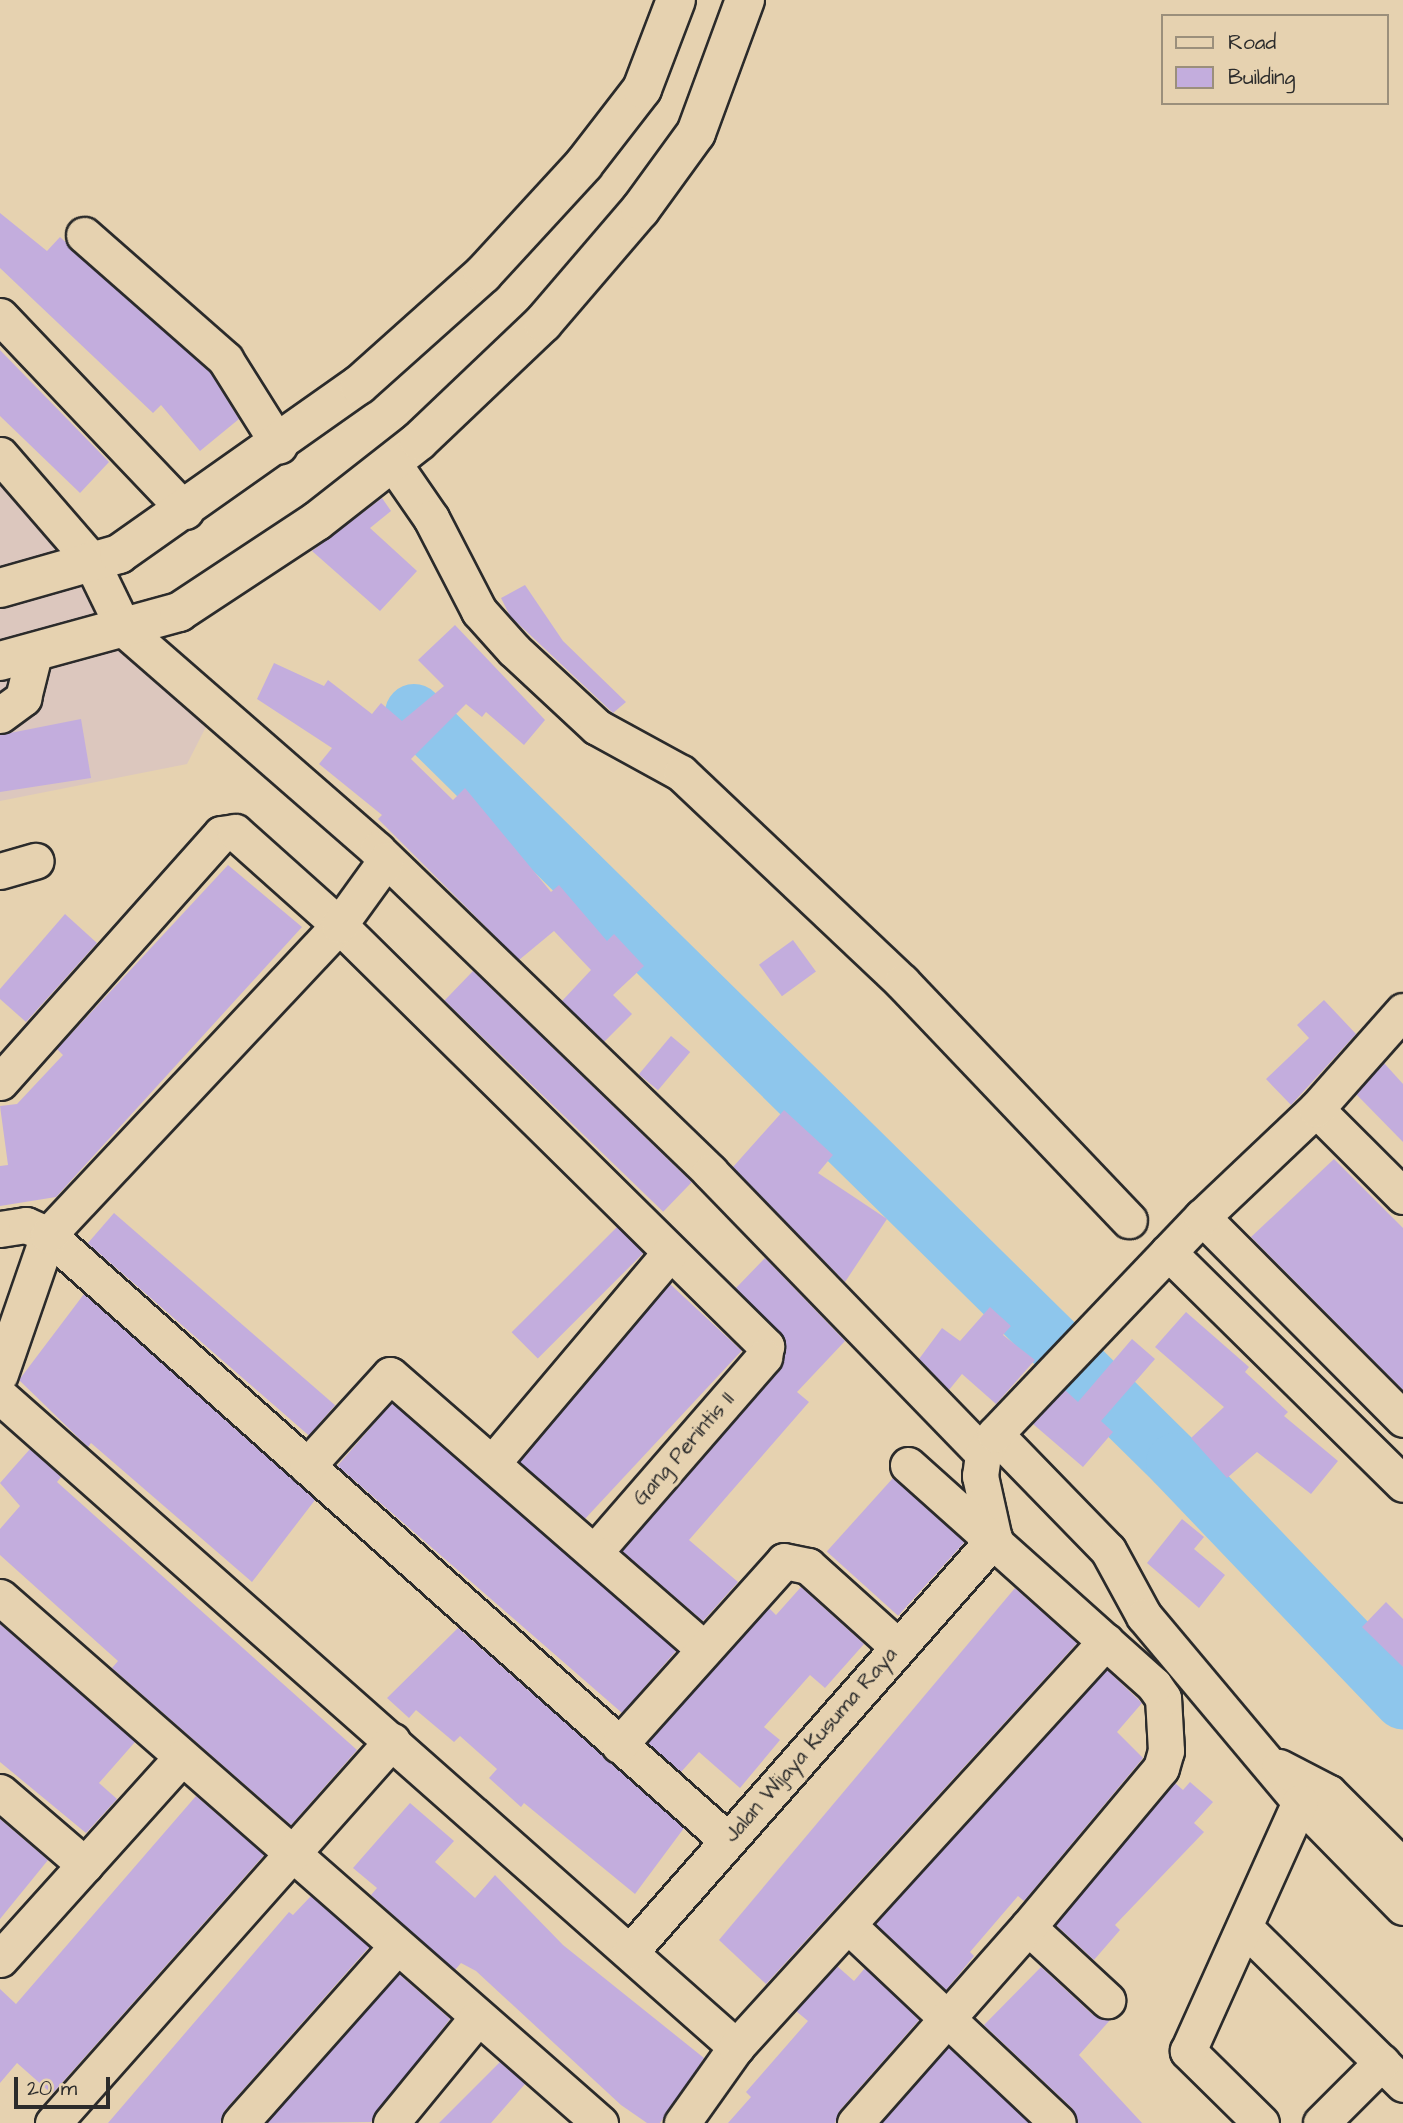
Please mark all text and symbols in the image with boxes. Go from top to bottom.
legend [1162,14,1389,105]
text: Road [1228,28,1276,57]
text: Building [1228,63,1295,92]
street label: Gang Perintis II [628,1387,740,1511]
street label: Jalan Wijaya Kusuma Raya [719,1642,903,1848]
scale bar [18,2064,114,2108]
text: 20 m [27,2074,77,2103]

